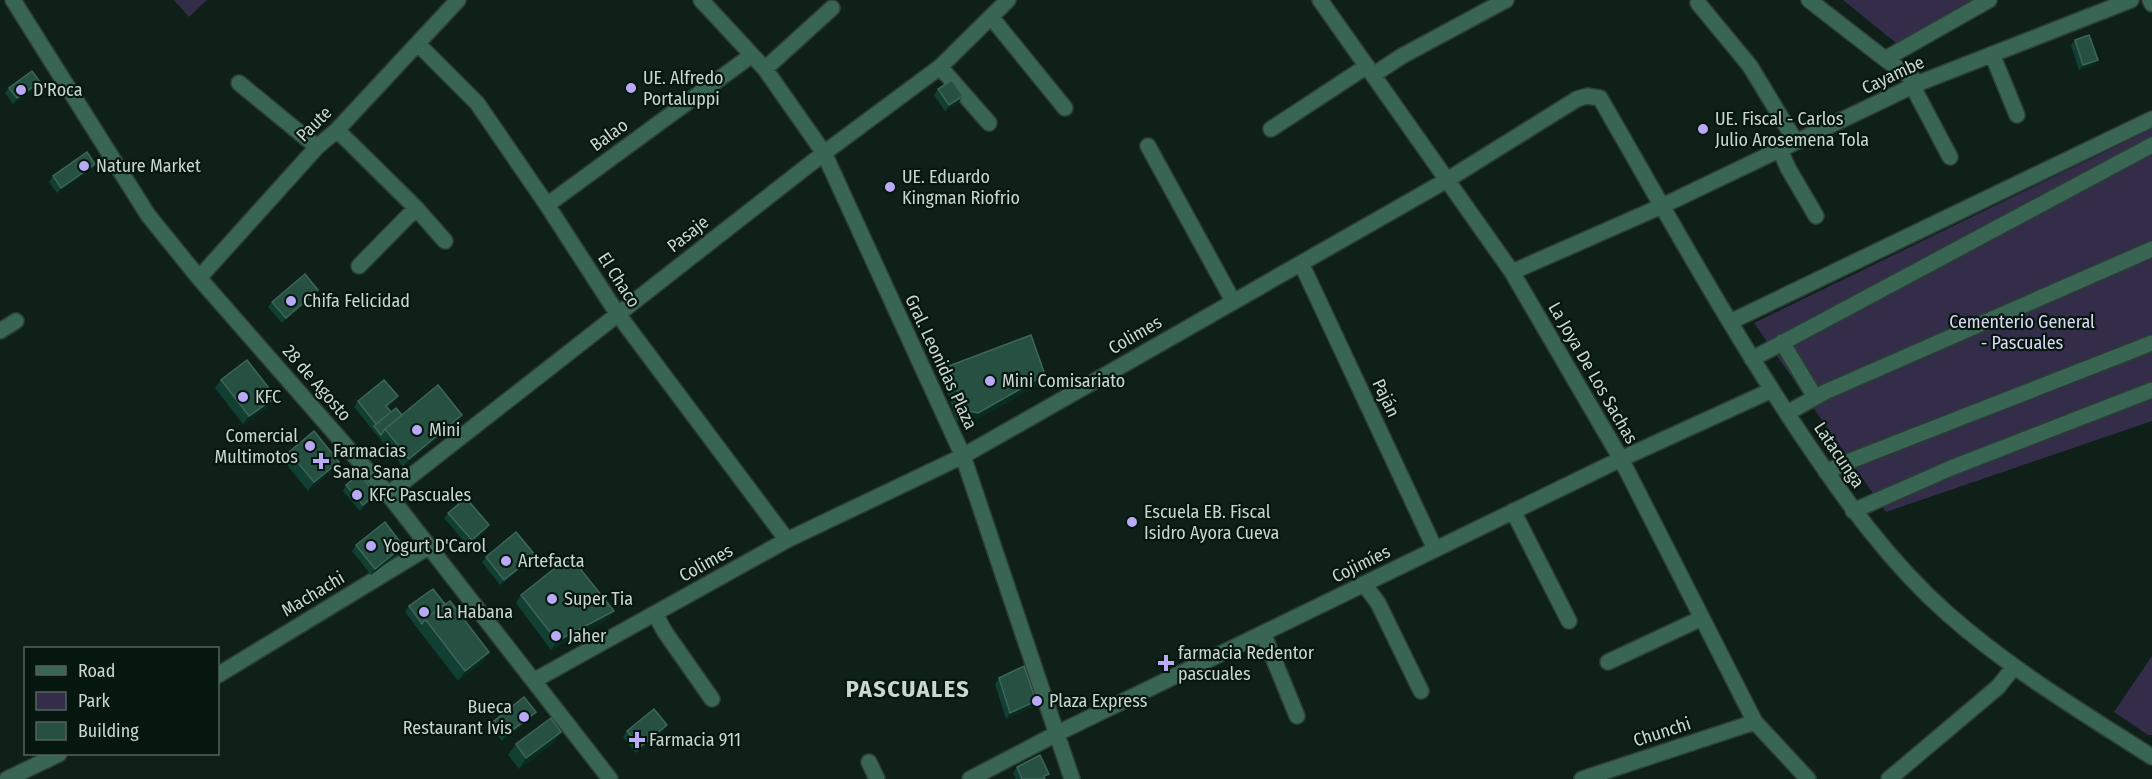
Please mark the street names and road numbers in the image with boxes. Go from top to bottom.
street label: Cayambe [1858,51,1928,99]
street label: Paute [292,102,336,146]
street label: Balao [586,114,632,156]
street label: Pasaje [663,211,713,257]
street label: El Chaco [593,248,645,312]
street label: Gral. Leonidas Plaza [900,291,982,433]
street label: La Joya De Los Sachas [1543,298,1643,448]
street label: Colimes [1104,311,1166,359]
street label: 28 de Agosto [278,340,356,426]
street label: Paján [1368,375,1404,421]
street label: Latacunga [1809,418,1869,492]
street label: Colimes [675,539,737,587]
street label: Cojimíes [1328,540,1394,588]
street label: Machachi [278,567,348,621]
street label: Chunchi [1631,712,1693,752]

